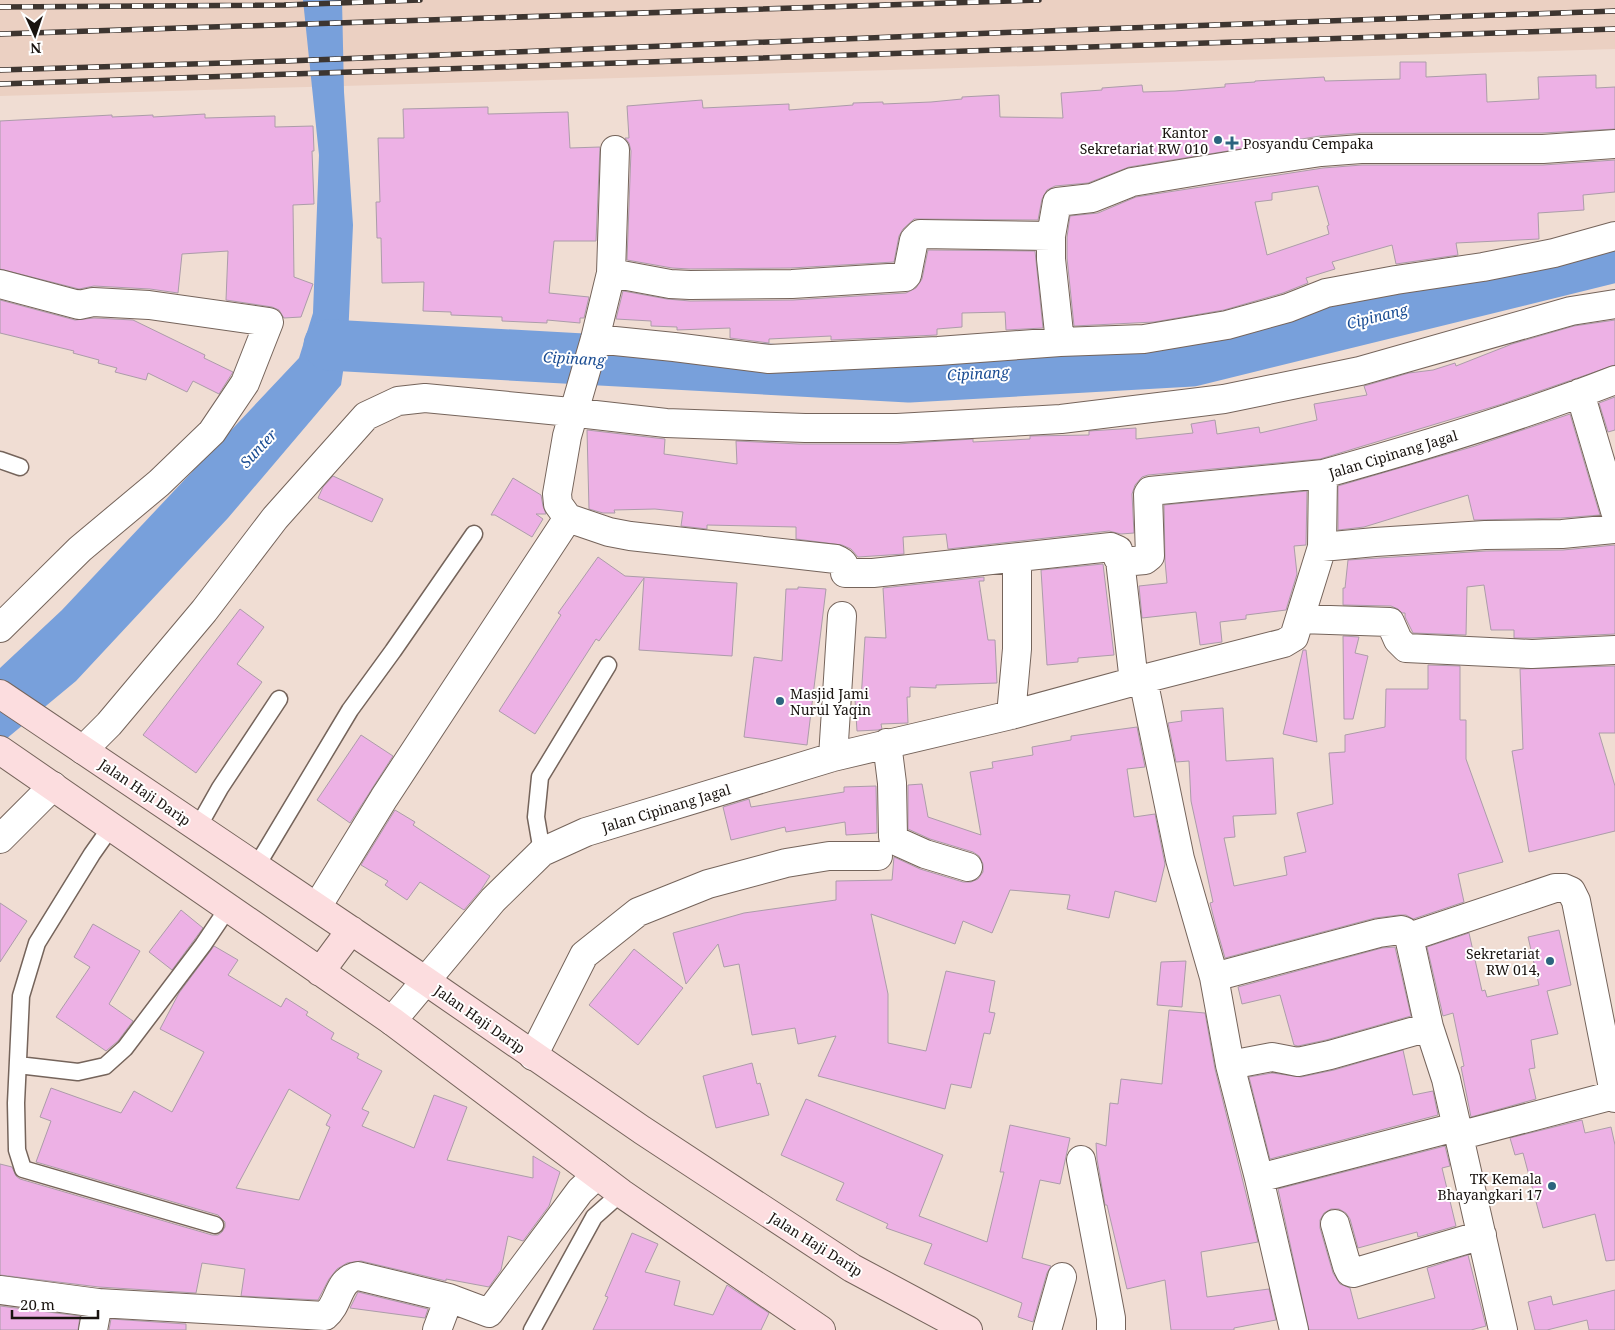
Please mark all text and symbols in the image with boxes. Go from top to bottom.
north arrow [10,10,60,60]
text: N [30,39,42,58]
place label: Kantor Sekretariat RW 010 [1080,123,1208,158]
marker: Kantor Sekretariat RW 010 [1212,134,1224,146]
place label: Posyandu Cempaka [1243,134,1374,153]
marker: Posyandu Cempaka [1225,136,1239,150]
water label: Cipinang [1344,299,1410,333]
water label: Cipinang [542,346,606,370]
water label: Cipinang [946,361,1010,385]
water label: Sunter [235,424,282,472]
street label: Jalan Cipinang Jagal [1325,425,1460,483]
place label: Masjid Jami Nurul Yaqin [790,684,871,719]
marker: Masjid Jami Nurul Yaqin [774,695,786,707]
street label: Jalan Haji Darip [95,754,195,830]
street label: Jalan Cipinang Jagal [598,779,733,837]
place label: Sekretariat RW 014, [1466,944,1540,979]
marker: Sekretariat RW 014, [1544,955,1556,967]
street label: Jalan Haji Darip [430,980,529,1057]
place label: TK Kemala Bhayangkari 17 [1438,1169,1542,1204]
marker: TK Kemala Bhayangkari 17 [1546,1180,1558,1192]
street label: Jalan Haji Darip [765,1207,866,1280]
scale bar [12,1288,99,1320]
text: 20 m [20,1294,55,1314]

